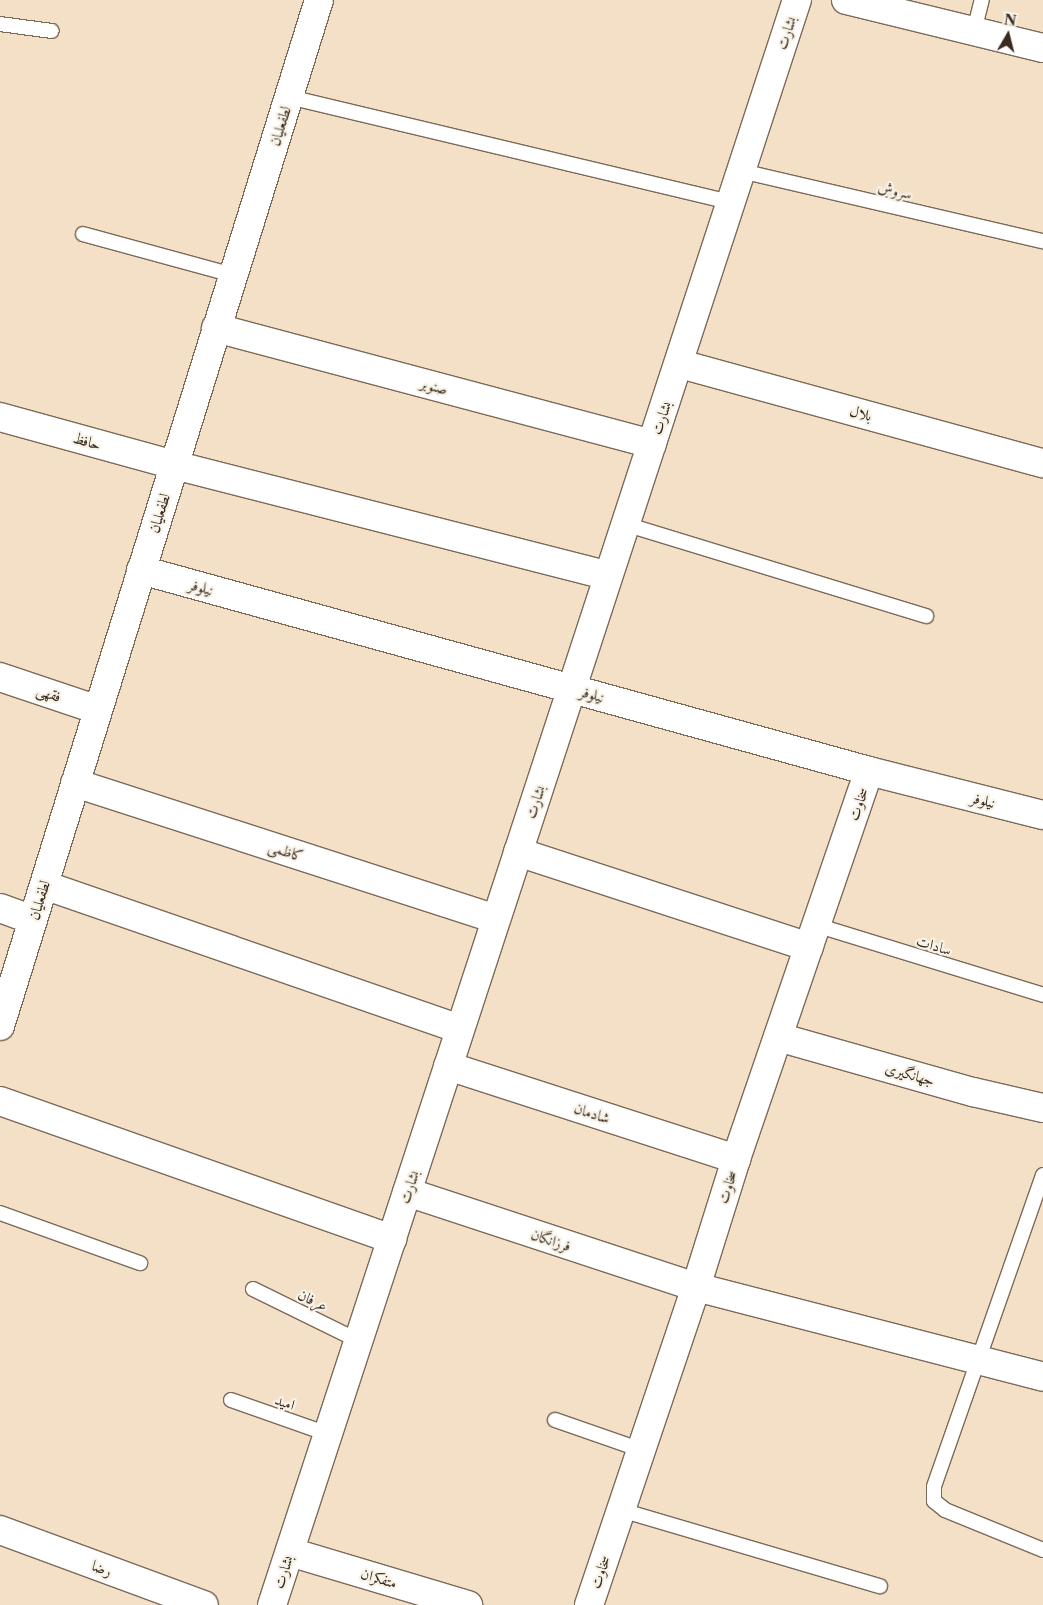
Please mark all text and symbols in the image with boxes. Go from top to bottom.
north arrow [983,10,1033,60]
text: N [1003,10,1017,30]
street label: بشارت [772,14,800,52]
street label: لطفعلیان [265,104,295,148]
street label: سروش [876,177,914,203]
street label: صنوبر [418,374,450,398]
street label: بشارت [647,399,675,437]
street label: بلال [848,401,874,425]
street label: حافظ [71,428,103,454]
street label: لطفعلیان [144,491,174,535]
street label: نیلوفر [187,575,215,599]
street label: فقهی [34,680,64,706]
street label: نیلوفر [578,682,606,706]
street label: بشارت [521,783,549,821]
street label: سخاوت [844,785,872,823]
street label: نیلوفر [969,788,997,812]
street label: کاظمی [266,837,306,865]
street label: لطفعلیان [24,878,54,922]
street label: سادات [914,931,954,959]
street label: جهانگیری [883,1058,937,1090]
street label: شادمان [572,1099,612,1127]
street label: بشارت [395,1168,423,1206]
street label: سخاوت [713,1168,741,1206]
street label: فرزانگان [529,1225,573,1255]
street label: عرفان [295,1285,331,1315]
street label: امید [273,1390,297,1414]
street label: بشارت [269,1553,297,1591]
street label: سخاوت [586,1553,614,1591]
street label: رضا [90,1556,114,1580]
street label: متفکران [359,1564,399,1592]

